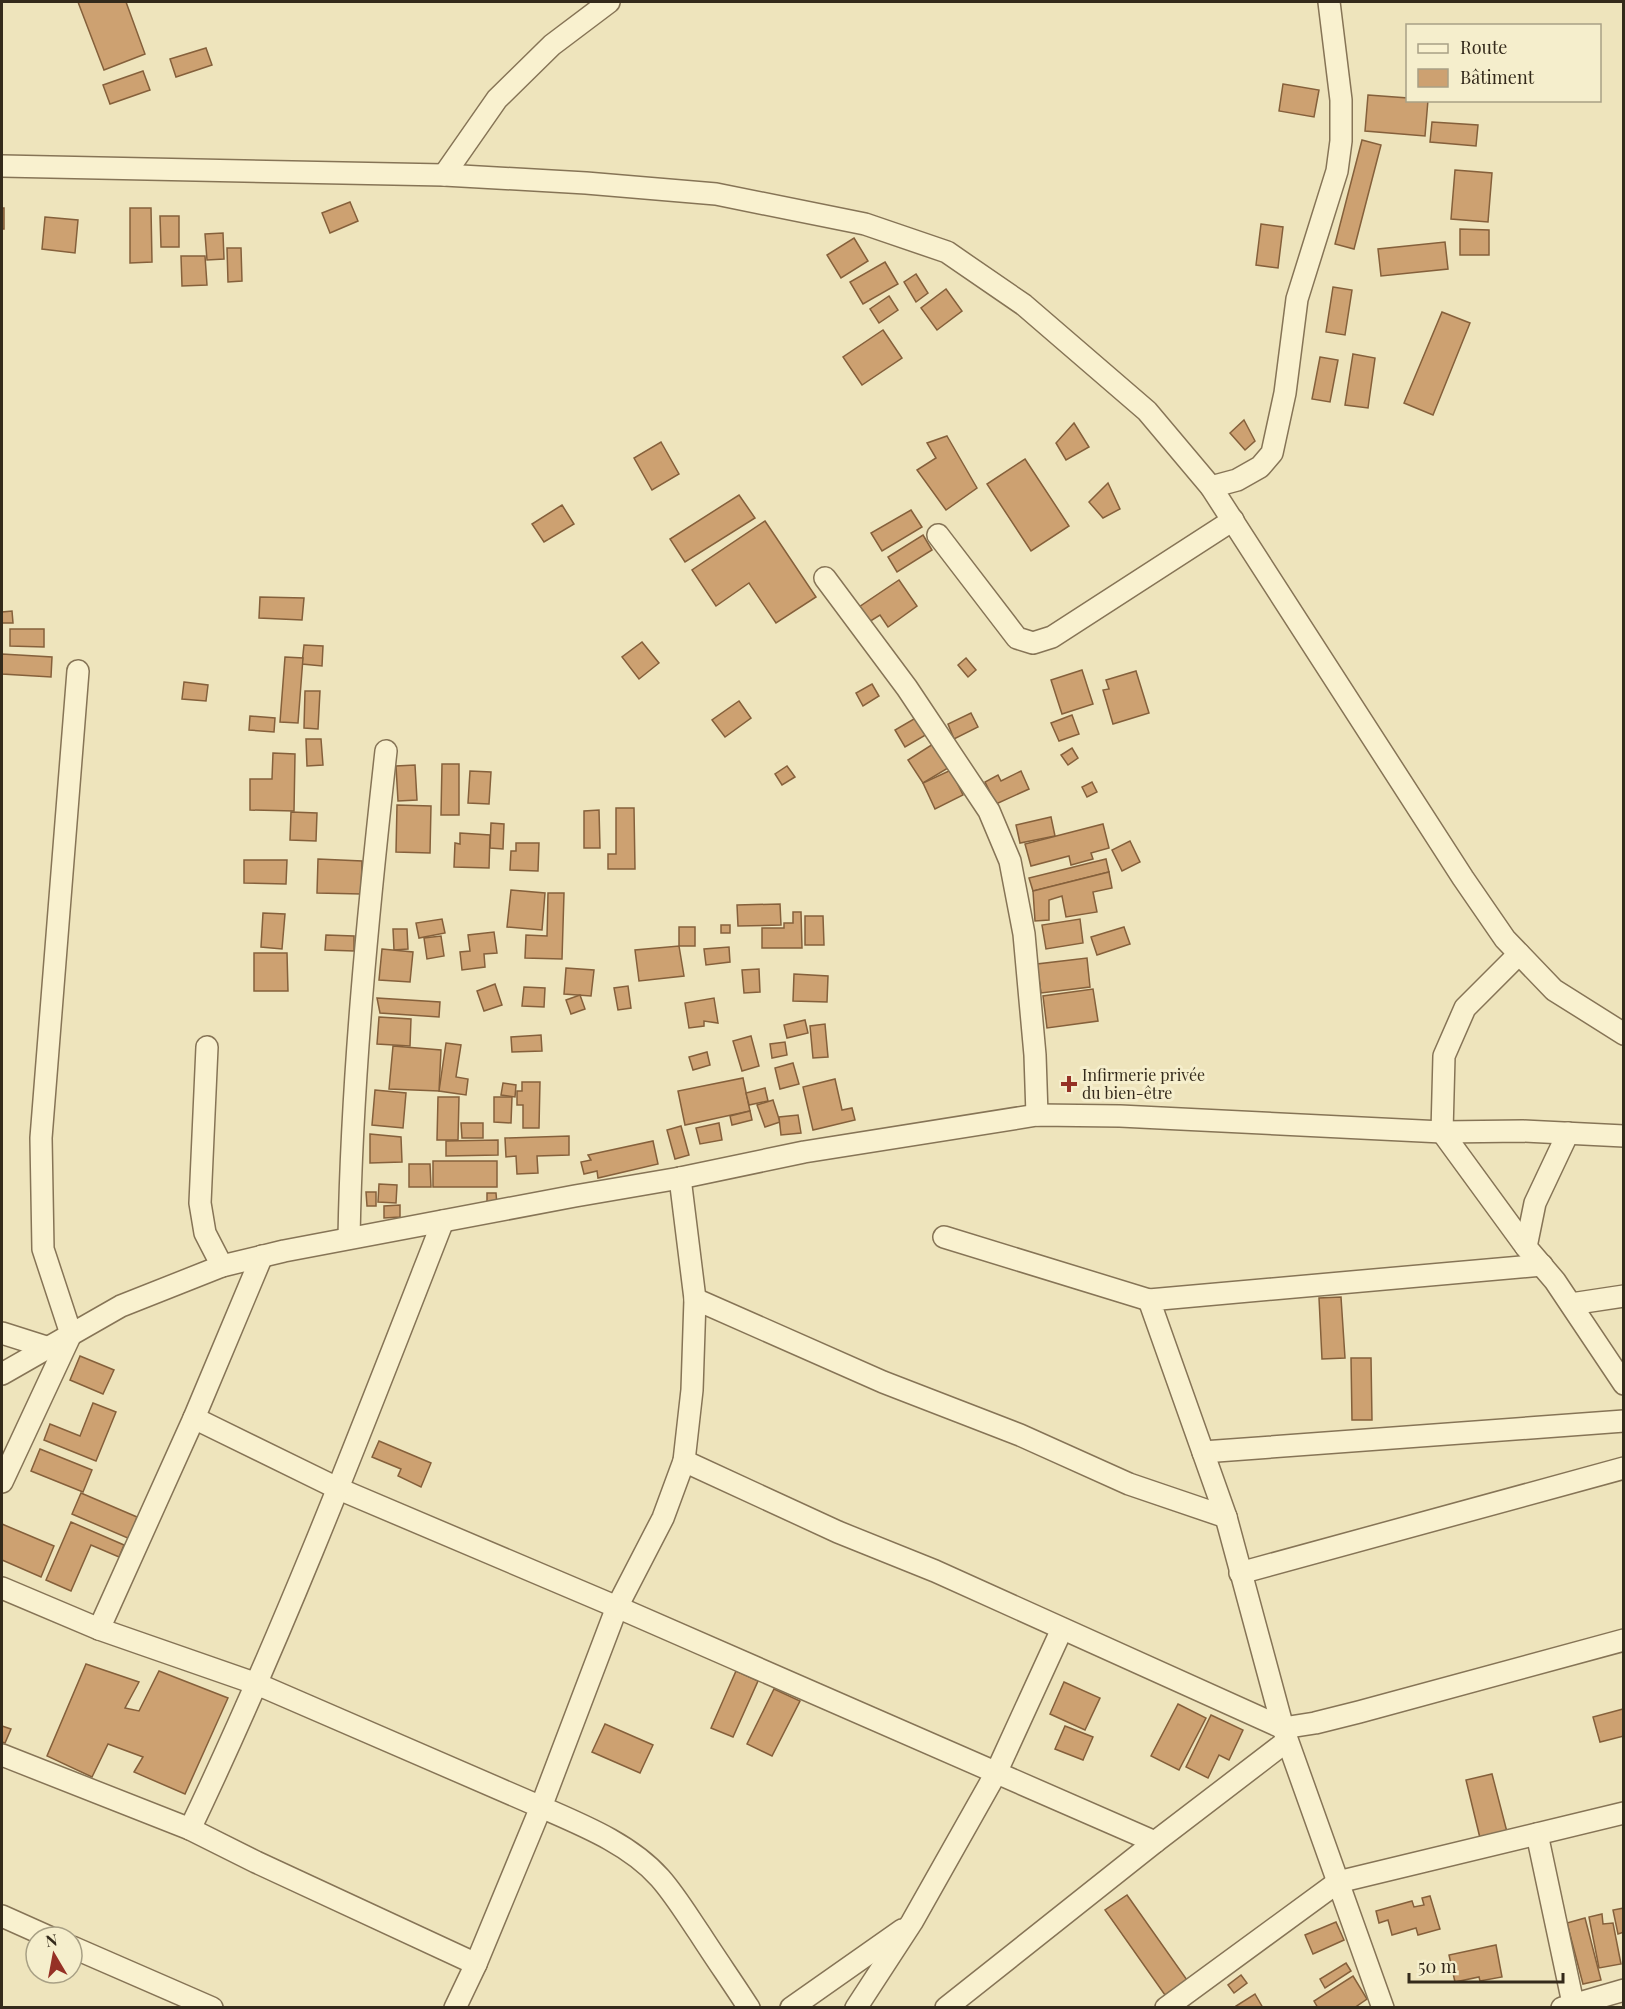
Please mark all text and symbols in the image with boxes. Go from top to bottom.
legend [1406,24,1601,102]
text: Route [1460,35,1507,59]
text: Bâtiment [1460,65,1535,89]
place label: Infirmerie privée du bien-être [1082,1064,1205,1103]
marker: Infirmerie privée du bien-être [1060,1075,1078,1093]
north arrow [24,1925,84,1985]
text: N [44,1928,59,1951]
scale bar [1409,1946,1564,1984]
text: 50 m [1418,1954,1457,1978]

